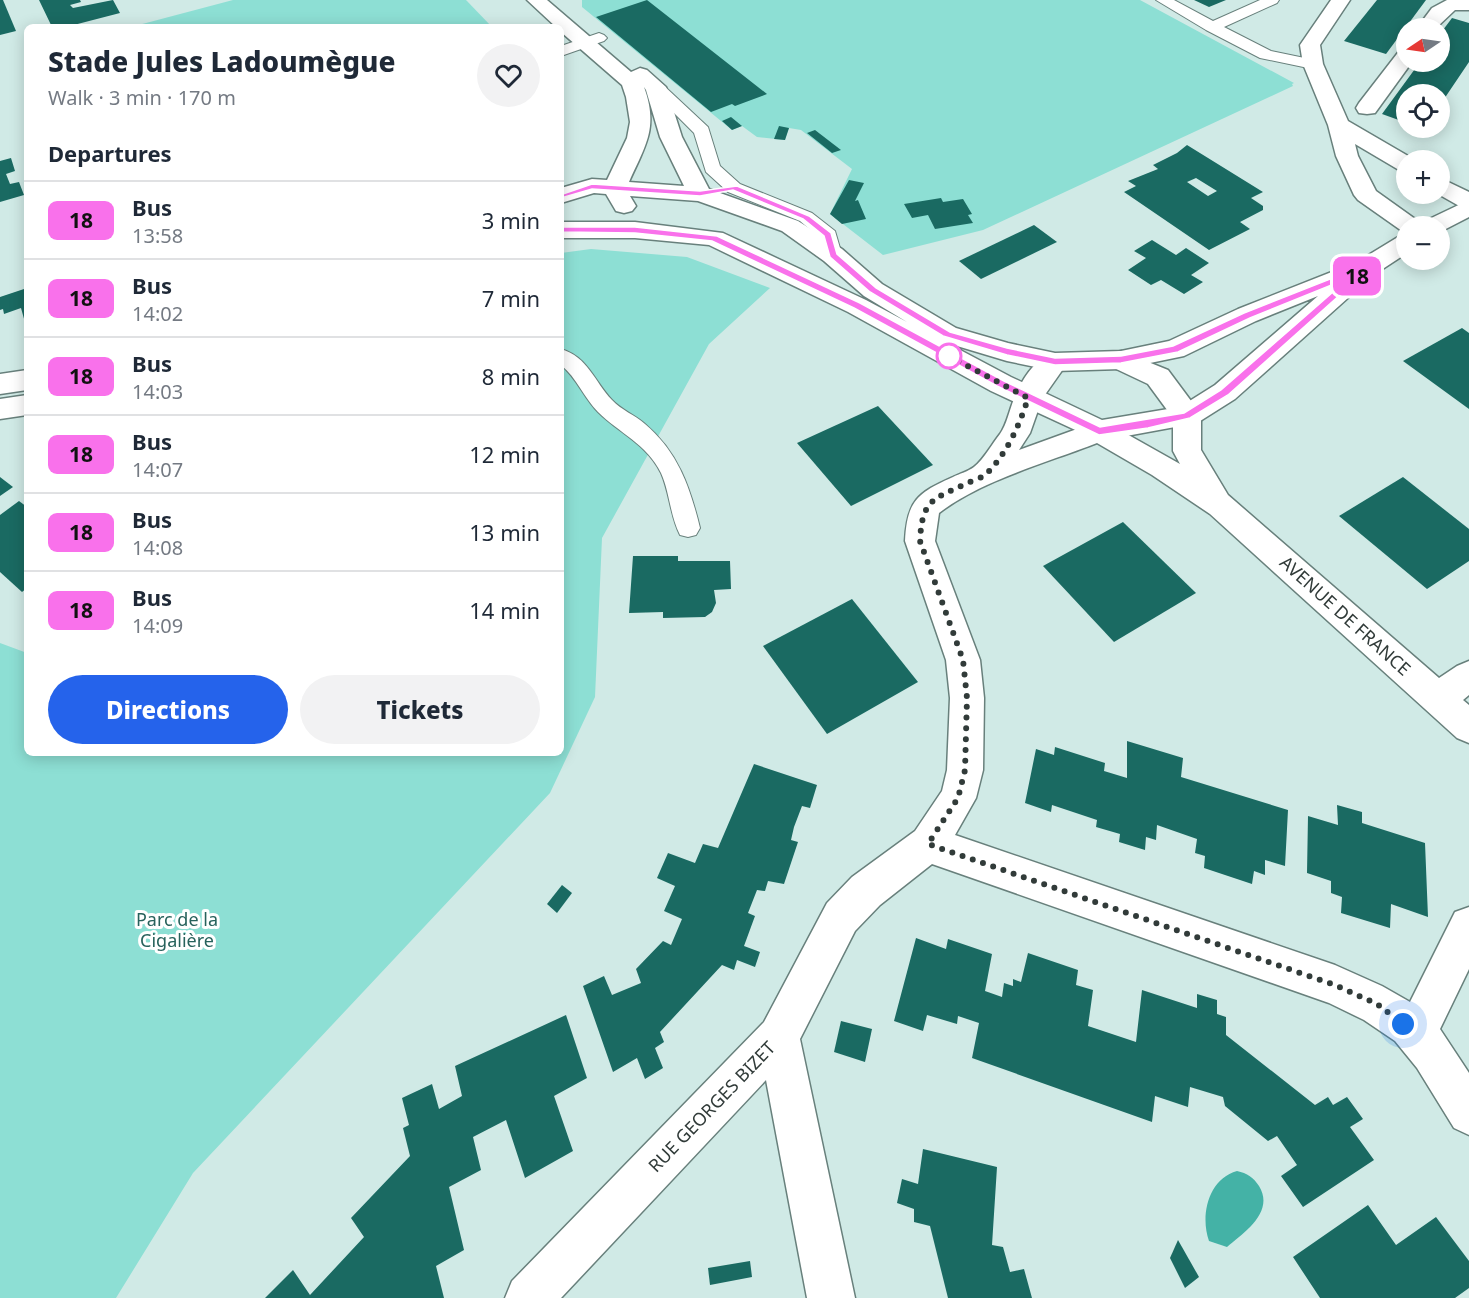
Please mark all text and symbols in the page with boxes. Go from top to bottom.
north arrow [1396,18,1450,72]
map controls [1396,18,1450,270]
text: Stade Jules Ladoumègue [48,42,395,80]
button: heart [477,44,540,107]
text: Walk · 3 min · 170 m [48,84,236,111]
button: locate [1396,84,1450,138]
text: Departures [48,138,172,168]
button: + [1396,150,1450,204]
text: Bus [132,192,172,222]
text: 3 min [482,205,540,235]
text: 18 [69,206,93,234]
button: − [1396,216,1450,270]
text: 13:58 [132,222,183,249]
line badge: 18 [1330,256,1384,296]
text: 18 [1345,262,1369,290]
text: Bus [132,270,172,300]
text: 7 min [482,283,540,313]
text: 18 [69,284,93,312]
text: 14:02 [132,300,183,327]
unlabelled marker [936,343,962,369]
text: Bus [132,348,172,378]
text: 8 min [482,361,540,391]
text: 18 [69,362,93,390]
text: 14:03 [132,378,183,405]
text: Bus [132,426,172,456]
text: 12 min [469,439,540,469]
text: 18 [69,440,93,468]
text: 14:07 [132,456,183,483]
text: Bus [132,504,172,534]
text: 13 min [469,517,540,547]
text: 18 [69,518,93,546]
text: 14:08 [132,534,183,561]
street label: AVENUE DE FRANCE [1275,550,1416,680]
text: Bus [132,582,172,612]
text: 14 min [469,595,540,625]
text: 18 [69,596,93,624]
text: 14:09 [132,612,183,639]
button: Directions [48,675,288,744]
button: Tickets [300,675,540,744]
park label: Parc de la Cigalière [136,907,218,952]
your location [1388,1009,1418,1039]
street label: RUE GEORGES BIZET [642,1036,780,1177]

